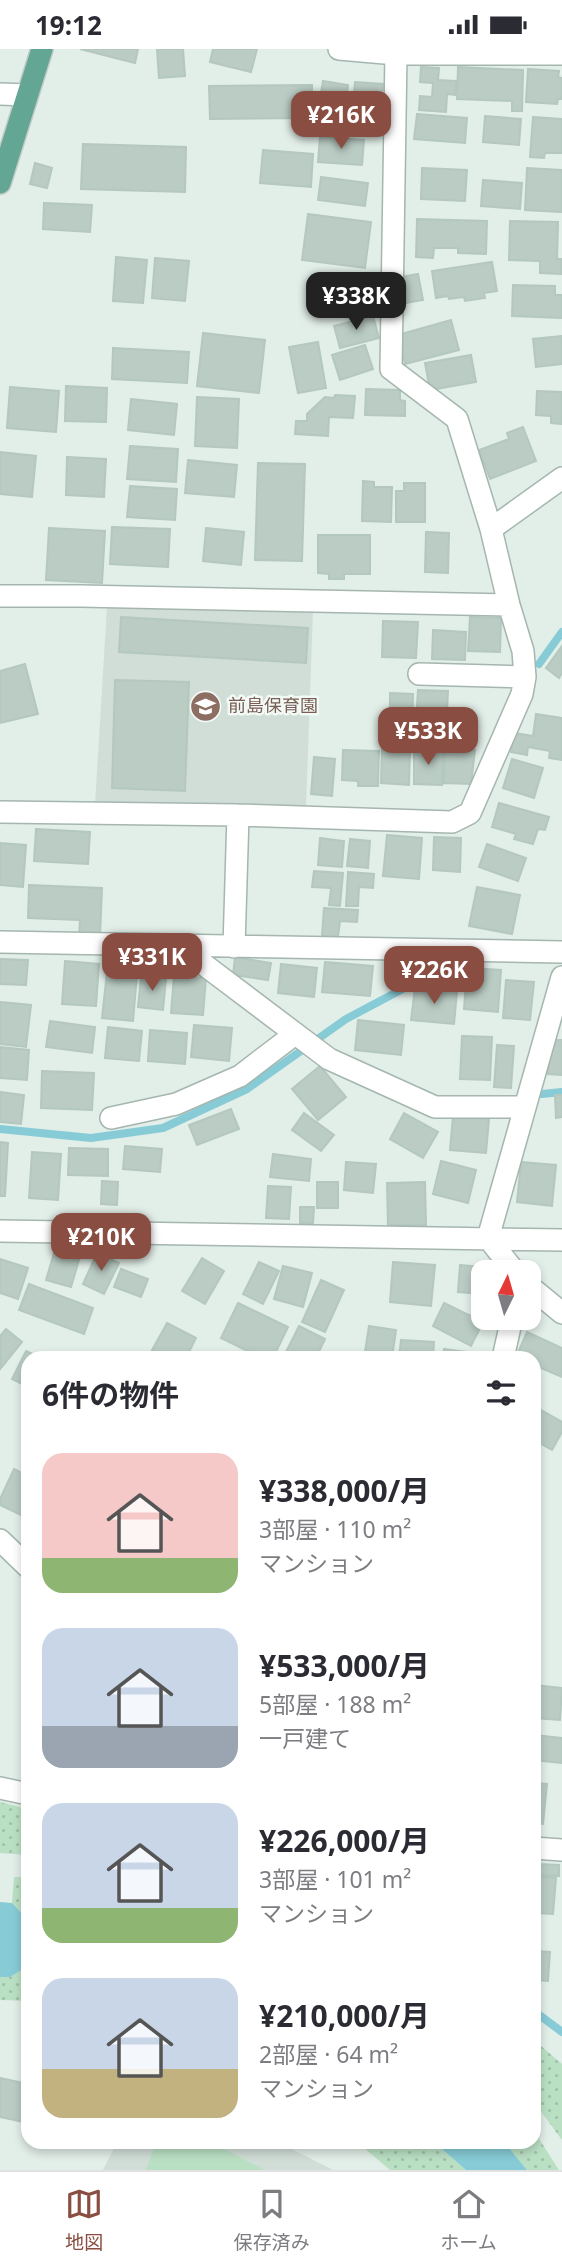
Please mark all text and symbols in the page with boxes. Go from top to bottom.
text: 19:12 [35,7,102,43]
pin: ¥216K [292,91,390,151]
text: ¥216K [307,98,375,130]
pin: ¥338K [307,273,405,332]
text: ¥338K [322,279,390,311]
school or university icon: 前島保育園 [188,689,222,723]
place label: 前島保育園 [228,693,318,717]
pin: ¥533K [379,707,477,767]
text: ¥533K [394,714,462,746]
pin: ¥331K [103,933,201,993]
text: ¥331K [118,940,186,972]
pin: ¥226K [385,947,483,1006]
text: ¥226K [400,953,468,985]
pin: ¥210K [52,1213,150,1273]
text: ¥210K [67,1220,135,1252]
north arrow [471,1260,541,1330]
map controls [471,1260,541,1330]
text: 6件の物件 [42,1374,179,1415]
icon: filters [482,1374,520,1412]
text: ¥338,000/月 [259,1470,430,1511]
icon: home [98,1481,182,1565]
text: 3部屋 · 110 m² [259,1513,411,1545]
text: マンション [259,1547,374,1579]
text: ¥533,000/月 [259,1645,430,1686]
icon: home [98,1656,182,1740]
text: 5部屋 · 188 m² [259,1688,411,1720]
text: 一戸建て [259,1722,351,1754]
text: ¥226,000/月 [259,1820,430,1861]
icon: home [98,1831,182,1915]
text: 3部屋 · 101 m² [259,1863,411,1895]
text: マンション [259,1897,374,1929]
text: ¥210,000/月 [259,1995,430,2036]
icon: home [98,2006,182,2090]
text: 2部屋 · 64 m² [259,2038,398,2070]
text: マンション [259,2072,374,2104]
tab: 地図 [65,2185,103,2255]
tab: 保存済み [234,2185,310,2255]
tab: ホーム [440,2185,497,2255]

